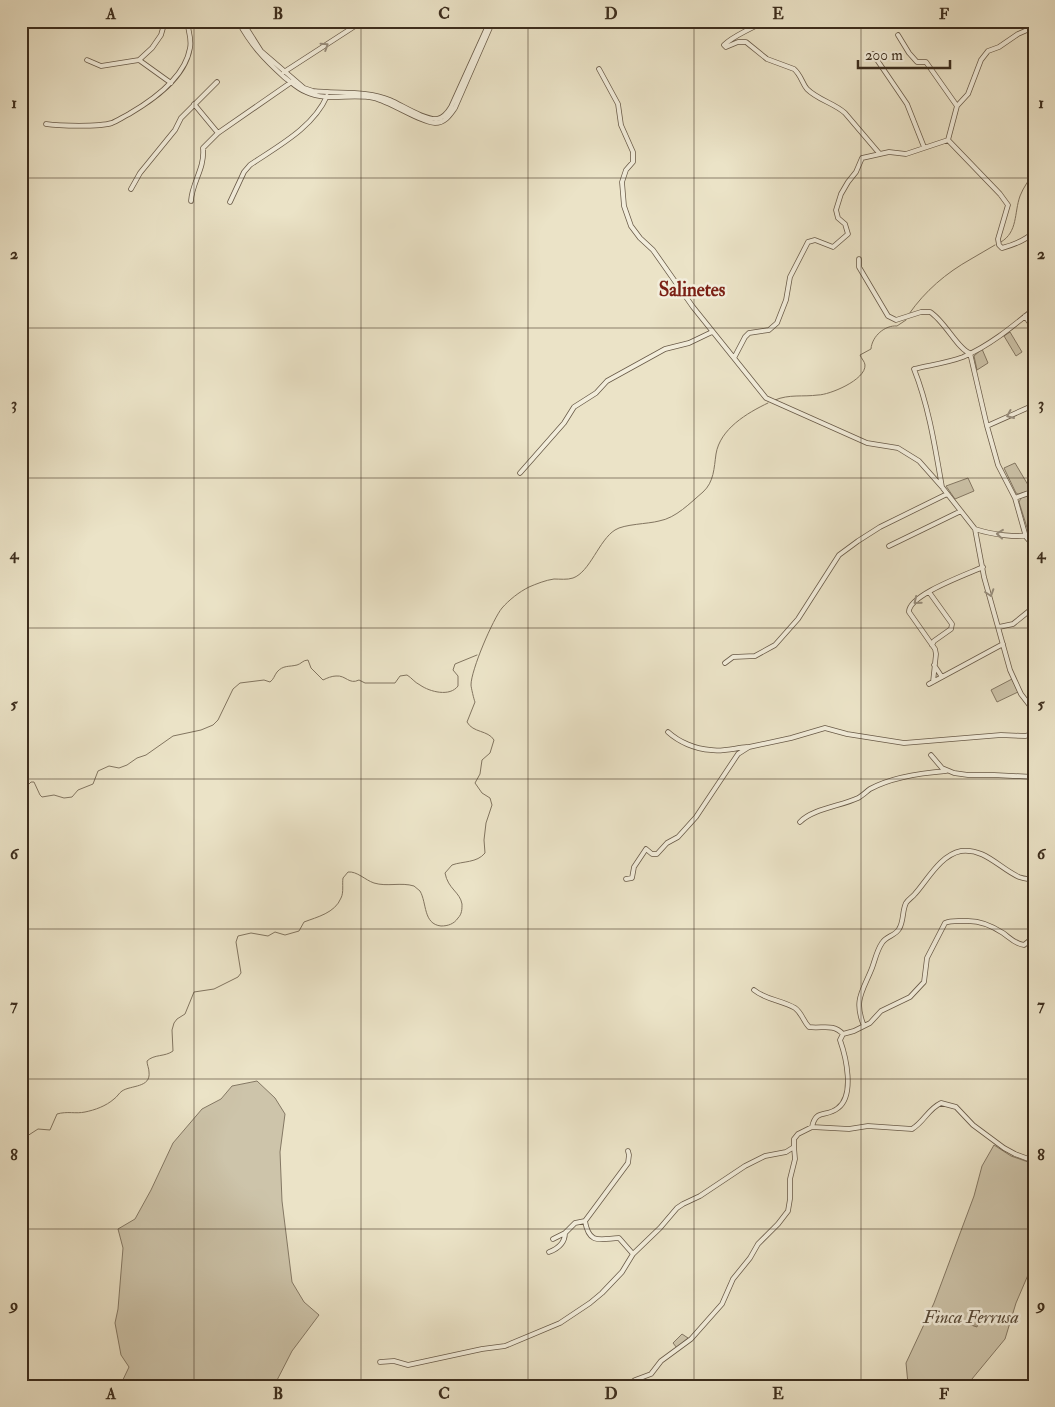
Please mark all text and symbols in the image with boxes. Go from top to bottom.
text: A [105,4,117,24]
text: B [273,4,283,24]
text: C [438,4,450,24]
text: D [604,4,618,24]
text: E [772,4,784,24]
text: F [939,4,949,24]
scale bar [858,38,950,70]
one-way arrow [320,43,329,52]
text: 200 m [865,46,903,65]
text: 1 [11,93,17,113]
text: 1 [1038,93,1044,113]
text: 2 [10,244,18,264]
text: 2 [1037,244,1045,264]
district label: Salinetes [659,278,726,302]
text: 3 [11,394,17,414]
text: 3 [1038,394,1044,414]
one-way arrow [1006,409,1015,420]
one-way arrow [996,529,1004,540]
text: 4 [9,544,20,564]
text: 4 [1036,544,1047,564]
one-way arrow [984,589,994,597]
one-way arrow [914,595,923,603]
text: 5 [10,694,18,714]
text: 5 [1037,694,1045,714]
text: 6 [10,844,20,864]
text: 6 [1037,844,1047,864]
text: 7 [10,995,18,1015]
text: 7 [1037,995,1045,1015]
text: 8 [10,1145,18,1165]
text: 8 [1037,1145,1045,1165]
text: 9 [8,1295,18,1315]
text: 9 [1035,1295,1045,1315]
park label: Finca Ferrusa [922,1306,1019,1329]
text: A [105,1384,117,1404]
text: B [273,1384,283,1404]
text: C [438,1384,450,1404]
text: D [604,1384,618,1404]
text: E [772,1384,784,1404]
text: F [939,1384,949,1404]

